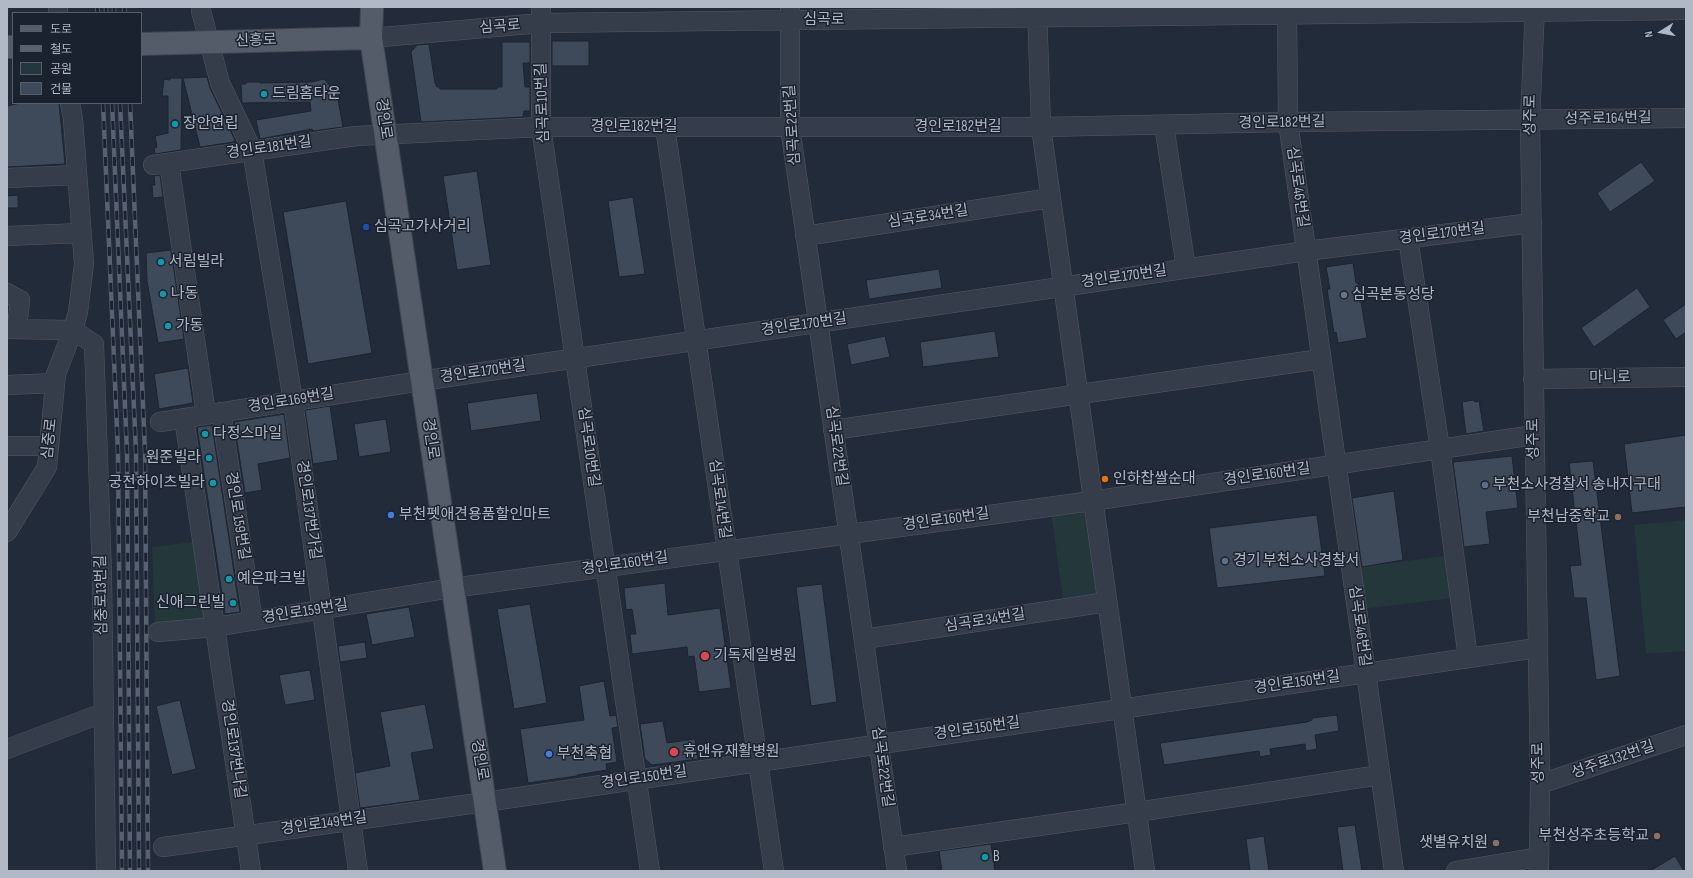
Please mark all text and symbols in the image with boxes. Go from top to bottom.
street label: 심곡로 [803,11,845,29]
legend [12,12,142,104]
north arrow [1641,12,1681,52]
street label: 심곡로 [479,16,521,38]
text: 도로 [50,22,72,37]
text: N [1642,30,1656,39]
street label: 신흥로 [235,31,277,51]
text: 철도 [50,42,72,57]
text: 공원 [50,62,72,77]
street label: 심곡로10번길 [533,62,553,144]
text: 건물 [50,82,72,97]
street label: 심곡로22번길 [781,84,805,166]
place label: 드림홈타운 [272,85,341,103]
marker: 드림홈타운 [259,89,269,99]
street label: 성주로 [1522,94,1540,136]
street label: 경인로 [371,97,395,141]
street label: 성주로164번길 [1564,109,1652,129]
street label: 경인로182번길 [1238,113,1326,133]
place label: 장안연립 [183,115,238,133]
street label: 경인로182번길 [590,118,678,136]
street label: 경인로182번길 [914,118,1002,136]
marker: 장안연립 [170,119,180,129]
street label: 경인로181번길 [225,133,313,163]
street label: 심곡로46번길 [1282,145,1312,229]
street label: 심곡로34번길 [886,202,970,232]
place label: 심곡고가사거리 [374,218,471,236]
street label: 경인로170번길 [1398,220,1486,248]
marker: 심곡고가사거리 [361,222,371,232]
place label: 서림빌라 [169,253,224,271]
marker: 서림빌라 [156,257,166,267]
street label: 경인로170번길 [1080,262,1168,292]
place label: 나동 [171,285,199,303]
place label: 심곡본동성당 [1352,286,1435,304]
marker: 나동 [158,289,168,299]
marker: 심곡본동성당 [1339,290,1349,300]
street label: 경인로170번길 [760,310,848,340]
place label: 가동 [176,317,204,335]
marker: 가동 [163,321,173,331]
street label: 경인로170번길 [439,357,527,387]
street label: 마니로 [1589,369,1631,387]
street label: 경인로169번길 [246,385,336,417]
street label: 심곡로22번길 [821,404,851,488]
street label: 심곡로10번길 [573,406,603,488]
street label: 심중로 [39,417,61,461]
street label: 경인로 [418,417,442,461]
street label: 성주로 [1525,418,1543,460]
place label: 다정스마일 [213,425,282,443]
marker: 다정스마일 [200,429,210,439]
place label: 원준빌라 [146,449,201,467]
marker: 원준빌라 [204,453,214,463]
street label: 심곡로14번길 [704,458,734,540]
street label: 경인로137번가길 [292,459,324,561]
street label: 경인로160번길 [1222,460,1312,490]
street label: 경인로 159번길 [221,470,253,562]
place label: 인하찹쌀순대 [1113,470,1196,488]
place label: 궁전하이츠빌라 [108,474,205,492]
marker: 인하찹쌀순대 [1100,474,1110,484]
place label: 부천소사경찰서 송내지구대 [1493,476,1661,494]
marker: 궁전하이츠빌라 [208,478,218,488]
marker: 부천소사경찰서 송내지구대 [1480,480,1490,490]
street label: 경인로160번길 [901,505,991,535]
place label: 부천펫애견용품할인마트 [399,506,551,524]
place label: 부천남중학교 [1527,508,1610,526]
marker: 부천펫애견용품할인마트 [386,510,396,520]
marker: 부천남중학교 [1613,512,1623,522]
street label: 경인로160번길 [580,549,670,579]
place label: 경기 부천소사경찰서 [1233,552,1360,570]
street label: 심중로13번길 [92,555,112,635]
marker: 경기 부천소사경찰서 [1220,556,1230,566]
place label: 예은파크빌 [237,570,306,588]
marker: 예은파크빌 [224,574,234,584]
street label: 심곡로46번길 [1344,584,1374,668]
place label: 신애그린빌 [156,594,225,612]
street label: 경인로159번길 [261,596,349,628]
marker: 신애그린빌 [228,598,238,608]
street label: 심곡로34번길 [943,606,1027,636]
place label: 기독제일병원 [714,647,797,665]
marker: 기독제일병원 [699,650,711,662]
street label: 경인로150번길 [1253,668,1341,698]
street label: 경인로137번나길 [217,698,249,800]
street label: 경인로150번길 [933,714,1021,744]
street label: 심곡로22번길 [867,725,897,809]
street label: 성주로132번길 [1569,737,1657,783]
street label: 경인로 [467,738,491,782]
street label: 성주로 [1530,742,1548,784]
place label: 휴앤유재활병원 [683,743,780,761]
place label: 부천축협 [557,745,612,763]
marker: 휴앤유재활병원 [668,746,680,758]
marker: 부천축협 [544,749,554,759]
street label: 경인로150번길 [600,763,688,793]
street label: 경인로149번길 [280,809,368,839]
place label: 부천성주초등학교 [1539,827,1649,845]
marker: 부천성주초등학교 [1652,831,1662,841]
place label: 샛별유치원 [1419,834,1488,852]
marker: 샛별유치원 [1491,838,1501,848]
place label: B [993,848,1000,866]
marker: B [980,852,990,862]

